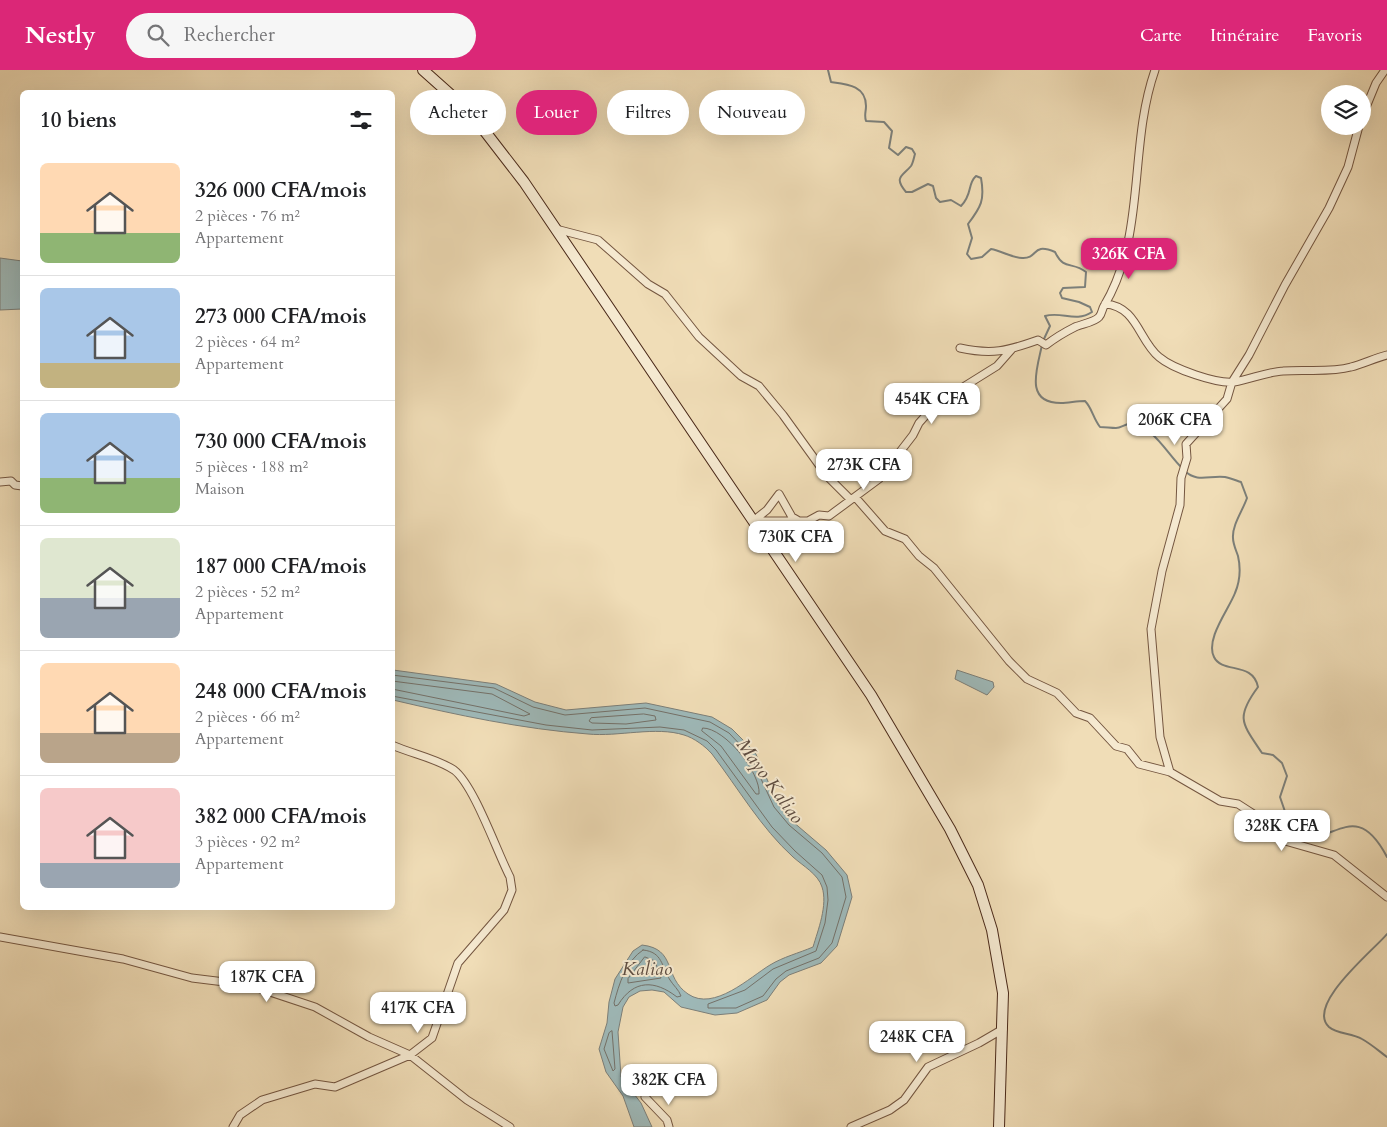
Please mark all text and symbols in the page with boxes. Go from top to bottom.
search box [126,13,476,58]
text: Nestly [25,19,96,52]
icon: search [144,21,172,49]
text: Rechercher [184,22,275,48]
text: Carte [1140,23,1182,48]
text: Itinéraire [1210,23,1279,48]
text: Favoris [1307,23,1362,48]
map controls [1321,85,1371,135]
button: layers [1321,85,1371,135]
chip: Acheter [410,90,506,135]
chip: Louer [516,90,597,135]
chip: Filtres [607,90,689,135]
chip: Nouveau [699,90,805,135]
text: 10 biens [40,106,116,135]
icon: filters [347,106,375,134]
text: 326 000 CFA/mois [195,176,366,205]
icon: home [80,183,140,243]
text: 2 pièces · 76 m² [195,205,300,227]
text: Appartement [195,227,283,249]
pin: 326K CFA [1077,238,1181,280]
text: 326K CFA [1092,243,1166,265]
text: 273 000 CFA/mois [195,302,366,331]
icon: home [80,308,140,368]
text: 2 pièces · 64 m² [195,331,300,353]
text: Appartement [195,353,283,375]
pin: 454K CFA [880,382,984,425]
text: 454K CFA [895,388,969,410]
pin: 206K CFA [1123,404,1227,446]
text: 206K CFA [1138,409,1212,431]
text: 730 000 CFA/mois [195,427,366,456]
icon: home [80,433,140,493]
pin: 273K CFA [812,448,916,491]
text: 273K CFA [827,454,901,476]
text: 5 pièces · 188 m² [195,456,308,478]
text: Maison [195,478,245,500]
pin: 730K CFA [744,520,848,563]
text: 730K CFA [759,526,833,548]
text: 187 000 CFA/mois [195,552,366,581]
icon: home [80,558,140,618]
text: 2 pièces · 52 m² [195,581,300,603]
text: Appartement [195,603,283,625]
text: 248 000 CFA/mois [195,677,366,706]
icon: home [80,683,140,743]
text: 2 pièces · 66 m² [195,706,300,728]
text: Appartement [195,728,283,750]
water label: Mayo Kaliao [730,733,810,829]
text: 382 000 CFA/mois [195,802,366,831]
icon: home [80,808,140,868]
pin: 328K CFA [1230,810,1334,852]
text: 328K CFA [1245,815,1319,837]
text: 3 pièces · 92 m² [195,831,300,853]
text: Appartement [195,853,283,875]
water label: Kaliao [622,956,672,982]
pin: 187K CFA [215,960,319,1003]
text: 187K CFA [230,966,304,988]
pin: 417K CFA [366,992,470,1034]
text: 417K CFA [381,997,455,1019]
pin: 248K CFA [865,1020,969,1063]
text: 248K CFA [880,1026,954,1048]
pin: 382K CFA [617,1064,721,1106]
text: 382K CFA [632,1069,706,1091]

